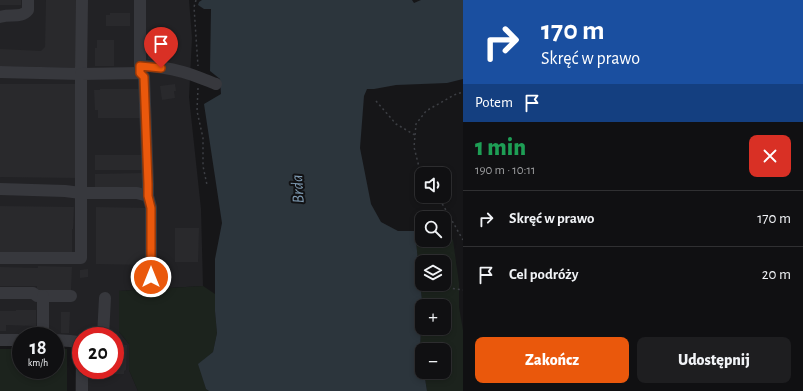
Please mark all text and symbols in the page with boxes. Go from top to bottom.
icon: right [475,16,527,68]
text: 170 m [541,17,605,45]
pin [144,27,178,68]
icon: arrive [150,33,172,55]
text: Skręć w prawo [541,50,640,68]
icon: arrive [521,92,543,114]
text: Potem [475,95,513,110]
button: close [749,135,791,177]
text: 1 min [475,136,526,160]
text: 190 m · 10:11 [475,164,536,177]
map controls [415,167,451,379]
button: sound [415,167,451,203]
water label: Brda [288,174,307,204]
icon: right [475,208,497,230]
button: search [415,211,451,247]
text: Skręć w prawo [509,211,594,226]
text: 170 m [757,211,791,226]
button: layers [415,255,451,291]
position arrow [130,256,172,298]
icon: arrive [475,264,497,286]
text: Cel podróży [509,267,578,282]
text: 20 m [762,267,791,282]
button: + [415,299,451,335]
speed limit sign: 20 [72,327,124,379]
button: Zakończ [475,337,629,383]
button: Udostępnij [637,337,791,383]
text: 18 [29,338,47,358]
button: − [415,343,451,379]
text: km/h [28,358,48,368]

